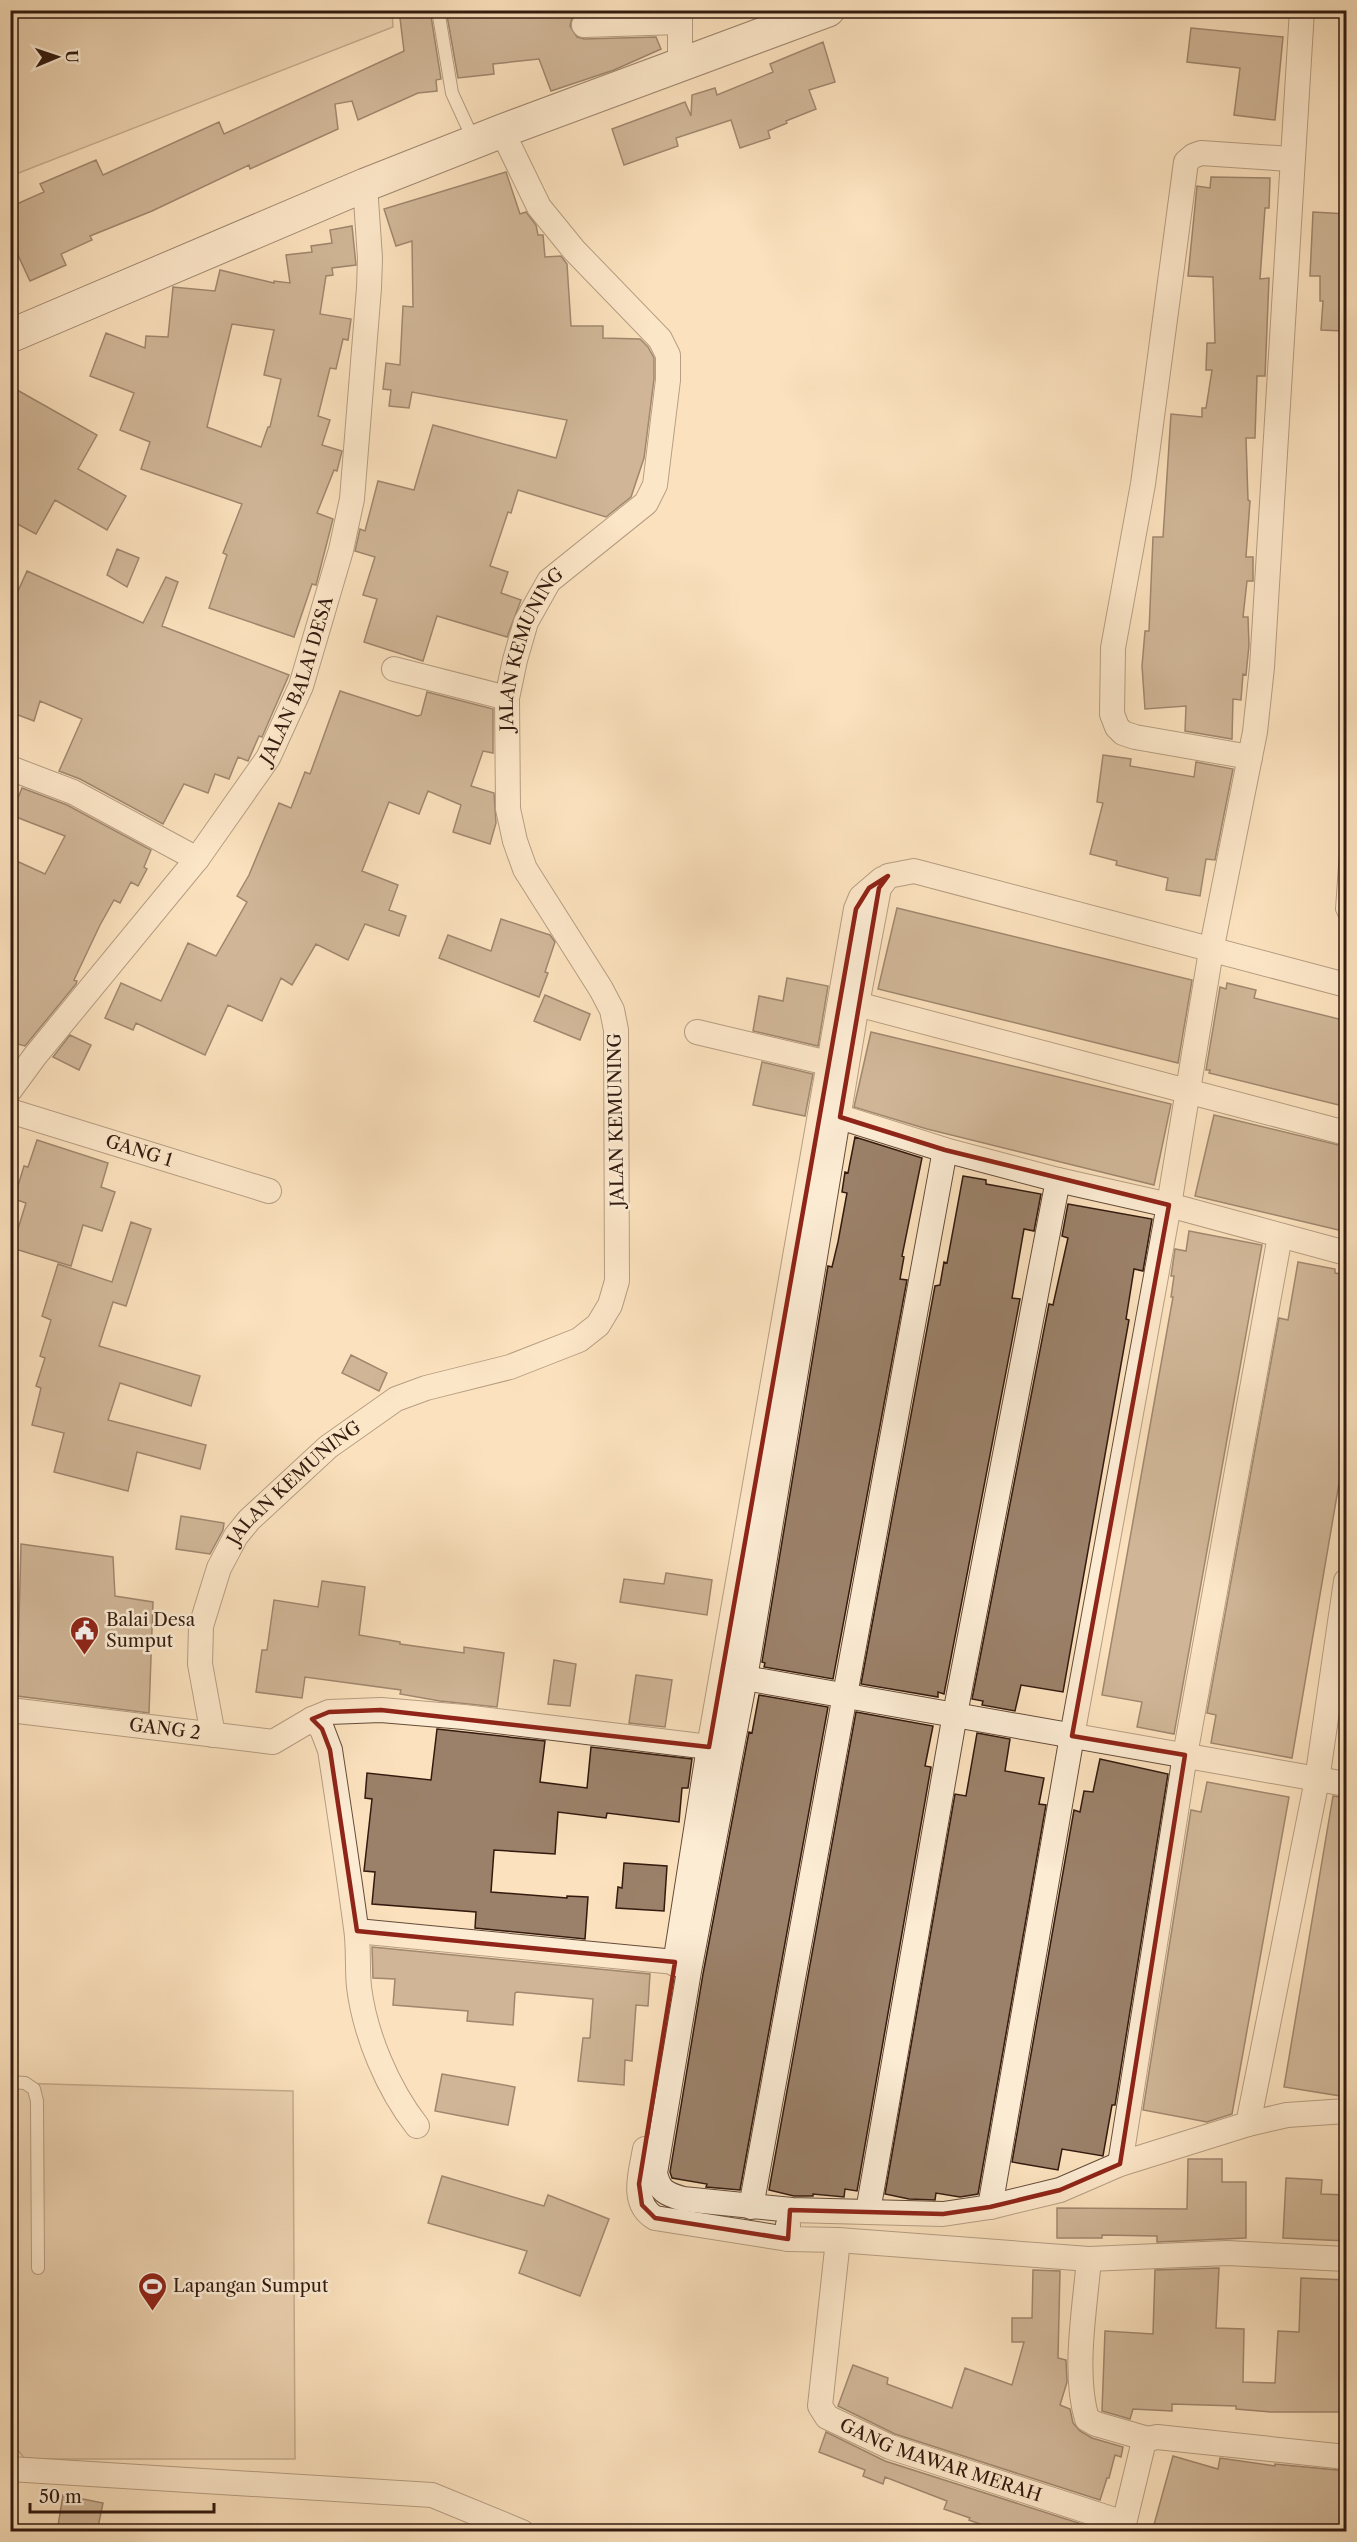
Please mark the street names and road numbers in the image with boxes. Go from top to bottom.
street label: JALAN KEMUNING [496,563,568,734]
street label: JALAN BALAI DESA [254,593,338,771]
street label: JALAN KEMUNING [603,1032,629,1210]
street label: GANG 1 [103,1130,176,1172]
street label: JALAN KEMUNING [221,1416,366,1551]
street label: GANG 2 [128,1714,202,1744]
street label: GANG MAWAR MERAH [836,2414,1044,2507]

